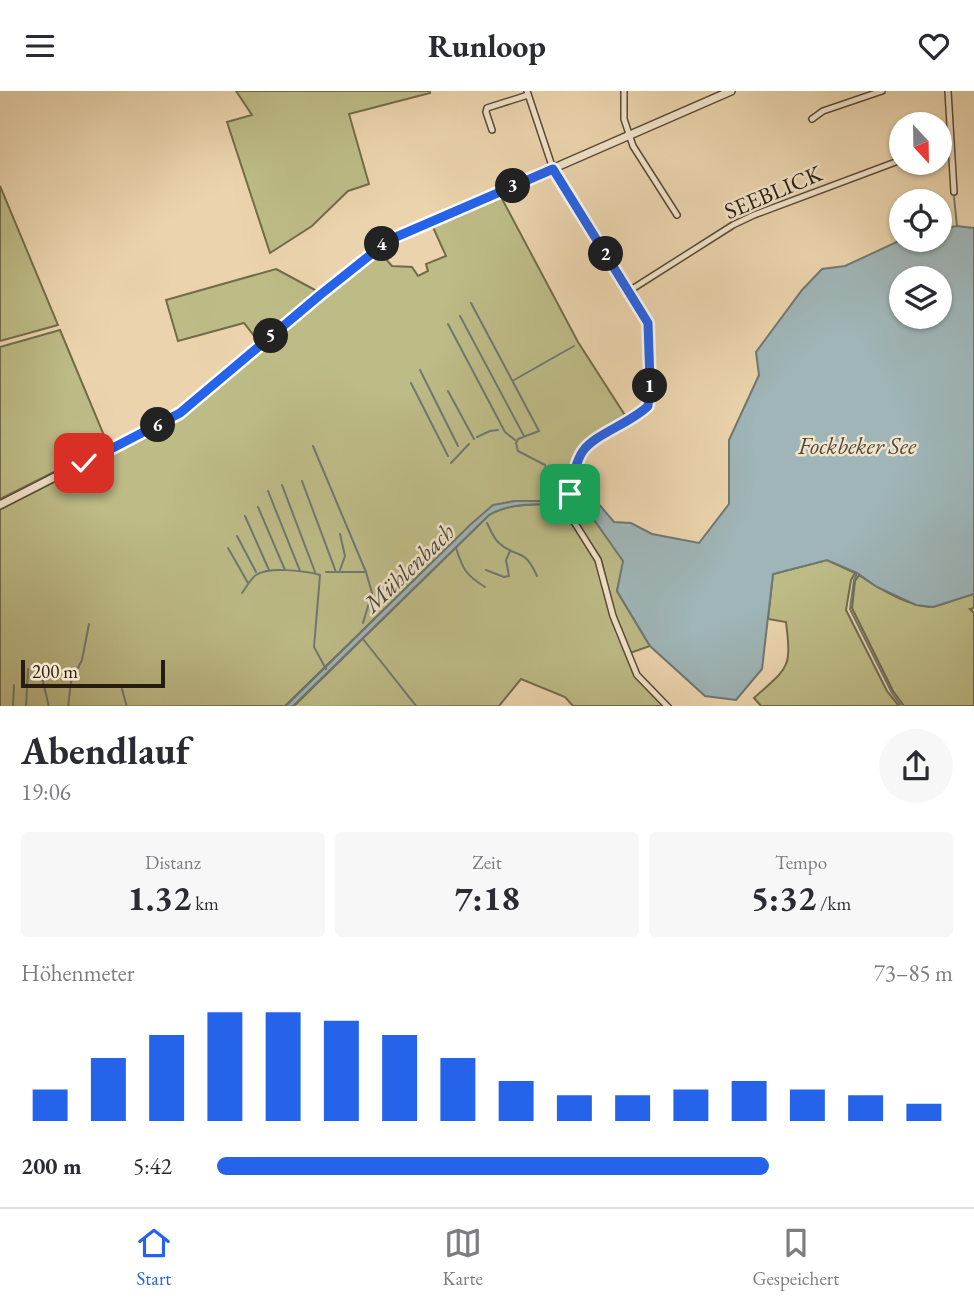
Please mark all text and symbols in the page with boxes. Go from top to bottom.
text: Runloop [428,25,546,67]
icon: menu [21,27,59,65]
icon: heart [915,27,953,65]
north arrow [889,112,952,175]
map controls [889,112,952,329]
street label: SEEBLICK [720,158,827,226]
pin: 3 [496,169,530,203]
text: 3 [507,173,518,198]
button: locate [889,189,952,252]
pin: 4 [364,227,400,261]
text: 4 [376,231,387,256]
pin: 2 [588,237,624,271]
text: 2 [600,241,611,266]
button: layers [889,266,952,329]
pin: 5 [254,319,288,353]
text: 5 [265,323,276,348]
pin: 1 [632,369,668,403]
text: 1 [644,373,655,398]
pin: 6 [140,407,176,443]
text: 6 [152,412,163,437]
water label: Fockbeker See [797,430,917,461]
pin [54,433,114,493]
icon: check [65,444,103,482]
pin [540,464,600,524]
icon: arrive [551,475,589,513]
water label: Mühlenbach [355,516,461,620]
scale bar [21,657,164,689]
text: 200 m [32,659,78,684]
text: Abendlauf [21,726,189,775]
button: share [879,729,953,803]
text: 19:06 [21,777,71,807]
text: Distanz [145,850,201,875]
text: Zeit [472,850,502,875]
text: Tempo [775,850,827,875]
text: 1.32 [127,875,191,920]
text: 7:18 [454,875,520,920]
text: 5:32 [751,875,816,920]
text: km [191,891,219,916]
text: /km [816,891,851,916]
text: Höhenmeter [21,958,134,988]
text: 73–85 m [874,958,953,988]
text: 200 m [21,1151,82,1181]
text: 5:42 [133,1151,172,1181]
tab: Start [135,1224,173,1291]
tab: Karte [443,1224,483,1291]
tab: Gespeichert [753,1224,839,1291]

